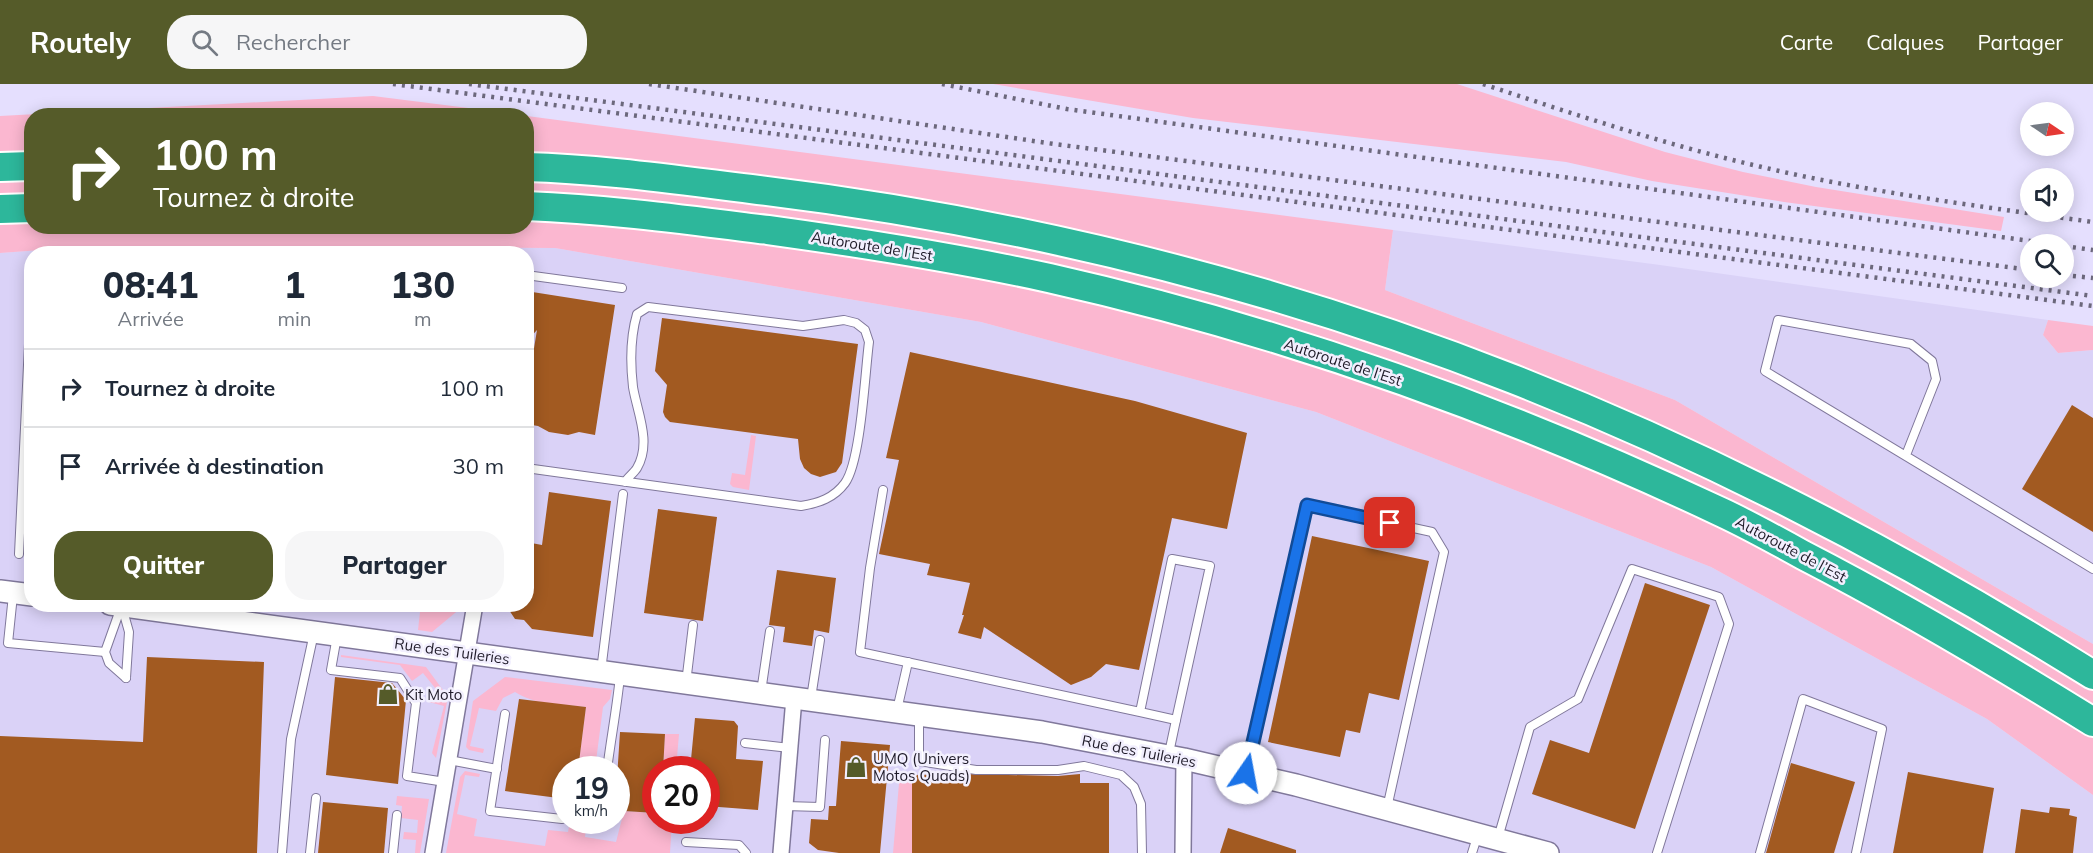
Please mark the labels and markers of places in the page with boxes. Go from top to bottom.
pin [1364,497,1415,548]
shop icon: Kit Moto [376,682,400,706]
place label: Kit Moto [405,685,462,704]
place label: UMQ (Univers Motos Quads) [873,749,970,785]
shop icon: UMQ (Univers Motos Quads) [844,755,868,779]

